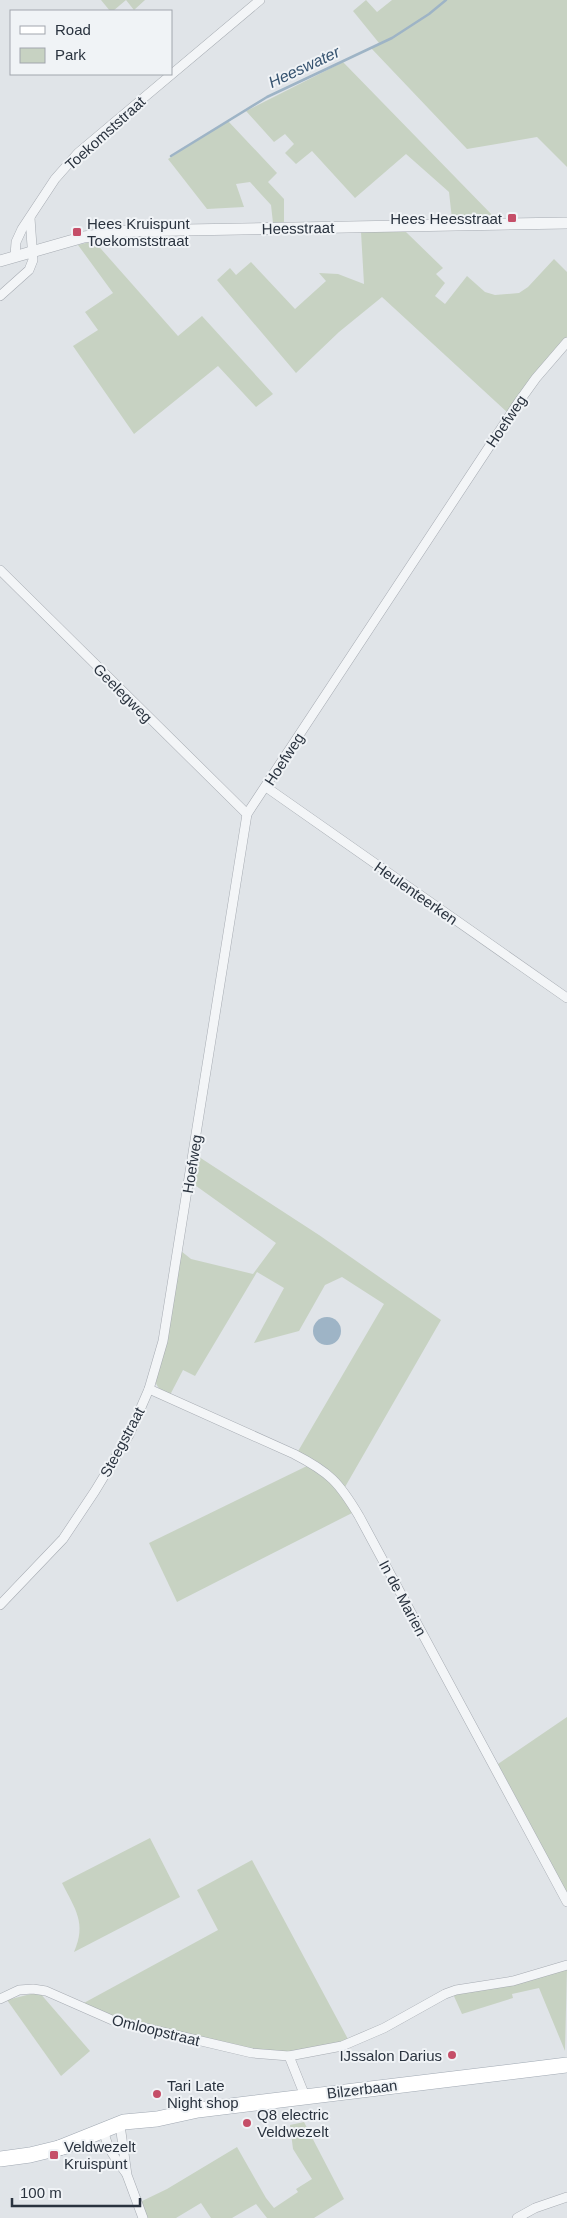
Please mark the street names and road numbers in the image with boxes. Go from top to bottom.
street label: Toekomststraat [62,92,149,173]
street label: Heesstraat [262,219,335,237]
street label: Hoefweg [482,392,530,450]
street label: Geelegweg [90,660,156,726]
street label: Hoefweg [261,730,307,788]
street label: Heulenteerken [371,858,461,928]
street label: Hoefweg [179,1133,205,1195]
street label: Steegstraat [96,1403,148,1480]
street label: In de Marien [376,1557,430,1639]
street label: Omloopstraat [110,2011,203,2049]
street label: Bilzerbaan [326,2076,398,2102]

